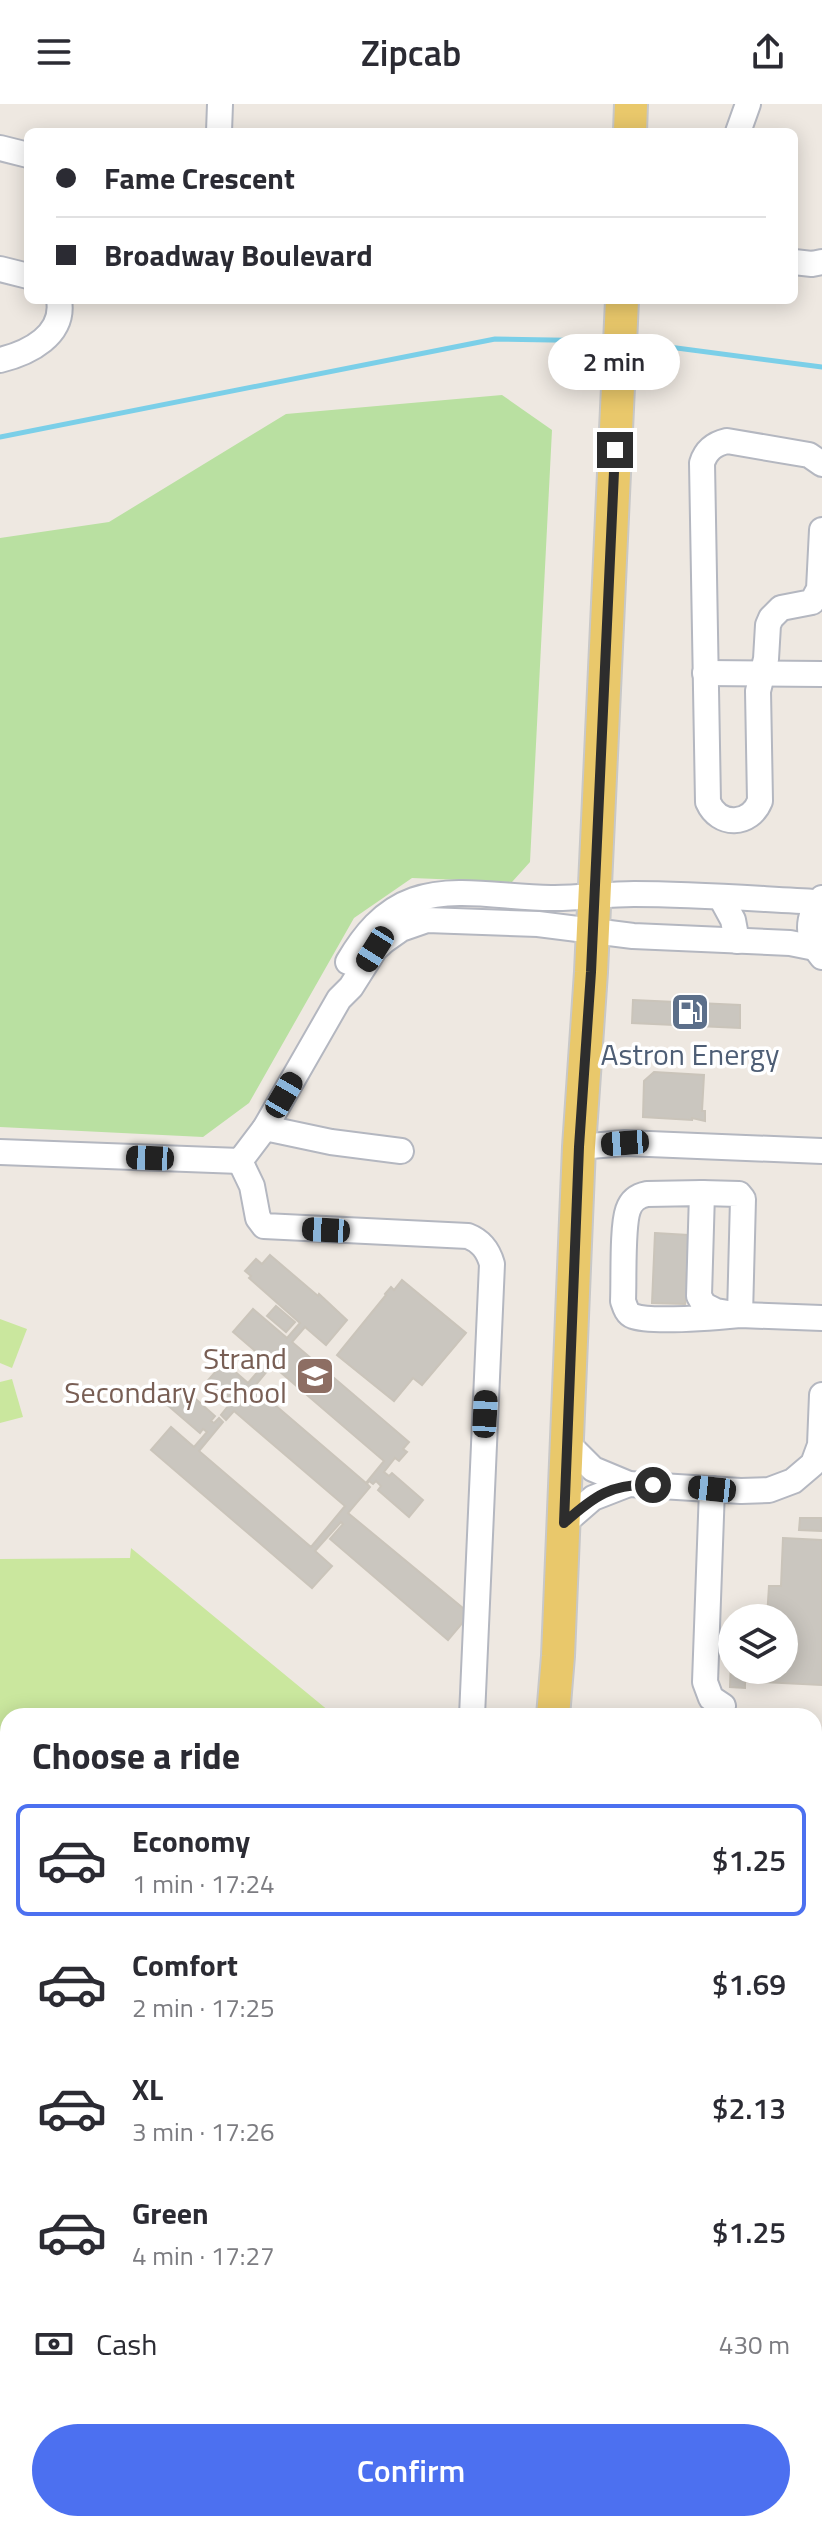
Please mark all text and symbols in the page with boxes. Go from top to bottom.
text: Zipcab [361,25,461,80]
icon: menu [32,30,76,74]
icon: share [746,30,790,74]
text: Fame Crescent [104,155,295,201]
text: Broadway Boulevard [104,232,373,278]
callout: 2 min [549,334,681,390]
text: 2 min [583,342,645,381]
route end [597,432,633,468]
car [352,922,398,976]
fuel station icon: Astron Energy [669,991,711,1033]
place label: Astron Energy [601,1031,779,1077]
car [262,1068,306,1122]
car [600,1129,650,1157]
car [126,1145,174,1171]
car [301,1217,351,1243]
place label: Strand Secondary School [64,1335,287,1415]
school or university icon: Strand Secondary School [294,1355,336,1397]
car [472,1389,498,1439]
route start [635,1467,671,1503]
car [687,1475,737,1503]
map controls [718,1604,798,1684]
button: layers [718,1604,798,1684]
text: Choose a ride [32,1728,240,1783]
text: Economy [132,1818,250,1864]
icon: car [36,1824,108,1896]
text: $1.25 [712,1837,786,1883]
text: 1 min · 17:24 [132,1864,275,1903]
text: Comfort [132,1942,238,1988]
icon: car [36,1948,108,2020]
text: $1.69 [712,1961,786,2007]
text: 2 min · 17:25 [132,1988,275,2027]
text: XL [132,2066,163,2112]
icon: car [36,2072,108,2144]
text: $2.13 [712,2085,786,2131]
text: 3 min · 17:26 [132,2112,275,2151]
text: Green [132,2190,209,2236]
icon: car [36,2196,108,2268]
text: $1.25 [712,2209,786,2255]
text: 4 min · 17:27 [132,2236,275,2275]
text: Cash [96,2321,157,2367]
icon: cash [32,2322,76,2366]
text: 430 m [719,2325,790,2364]
button: Confirm [32,2424,790,2516]

